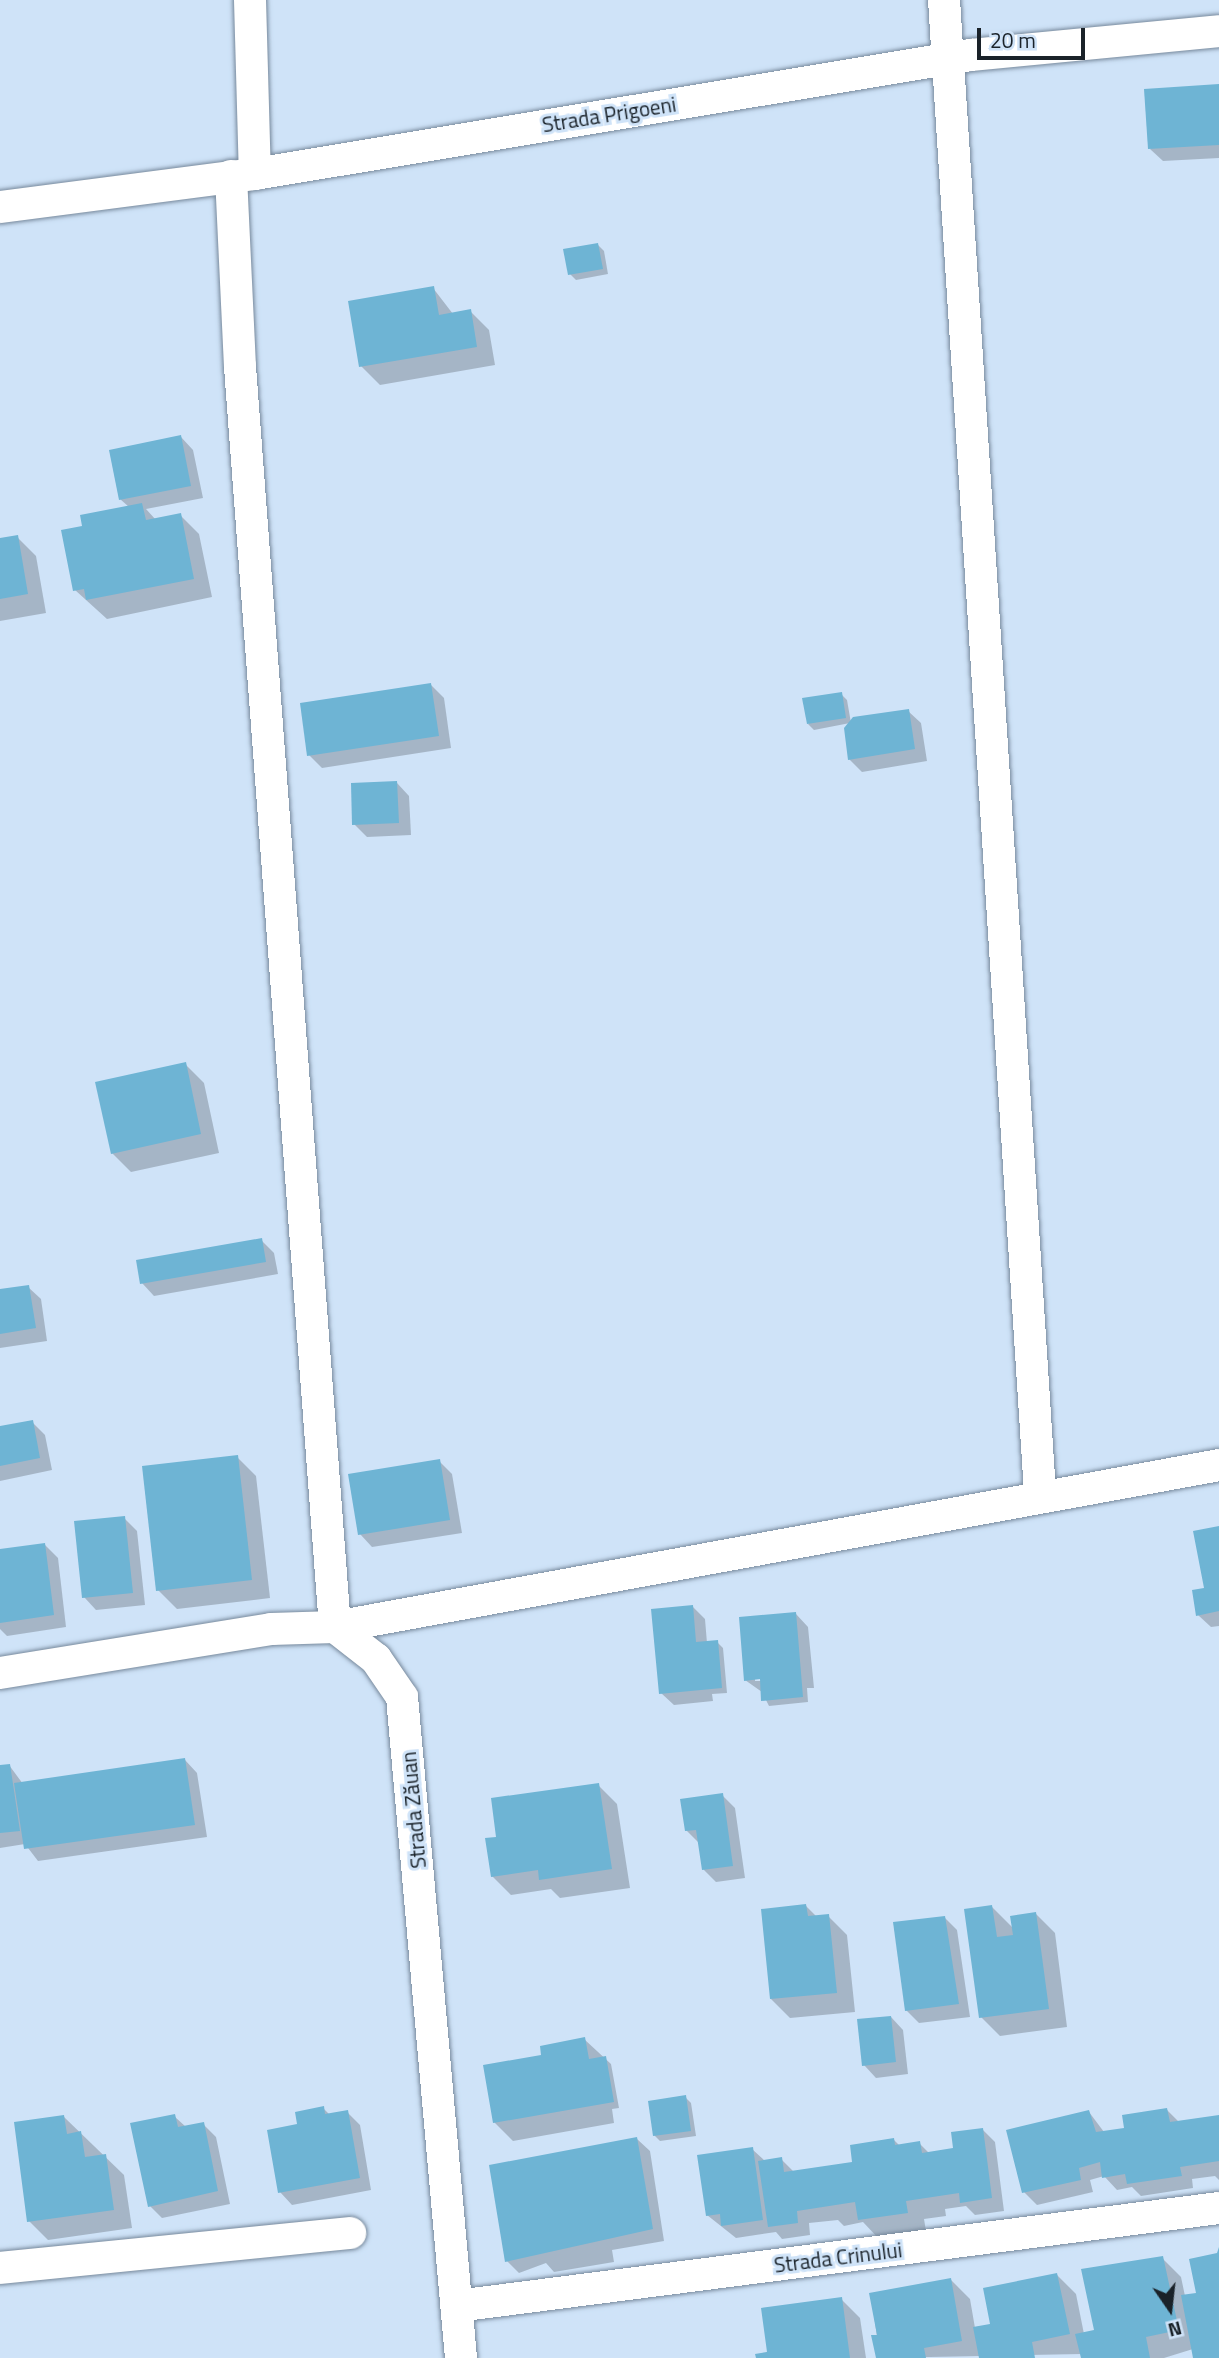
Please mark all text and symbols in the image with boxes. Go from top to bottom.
scale bar [981,14,1090,58]
text: 20 m [990,24,1036,56]
street label: Strada Prigoeni [540,91,678,137]
street label: Strada Zăuan [395,1750,431,1870]
street label: Strada Crinului [773,2237,903,2277]
north arrow [1135,2274,1205,2344]
text: N [1165,2314,1185,2346]

